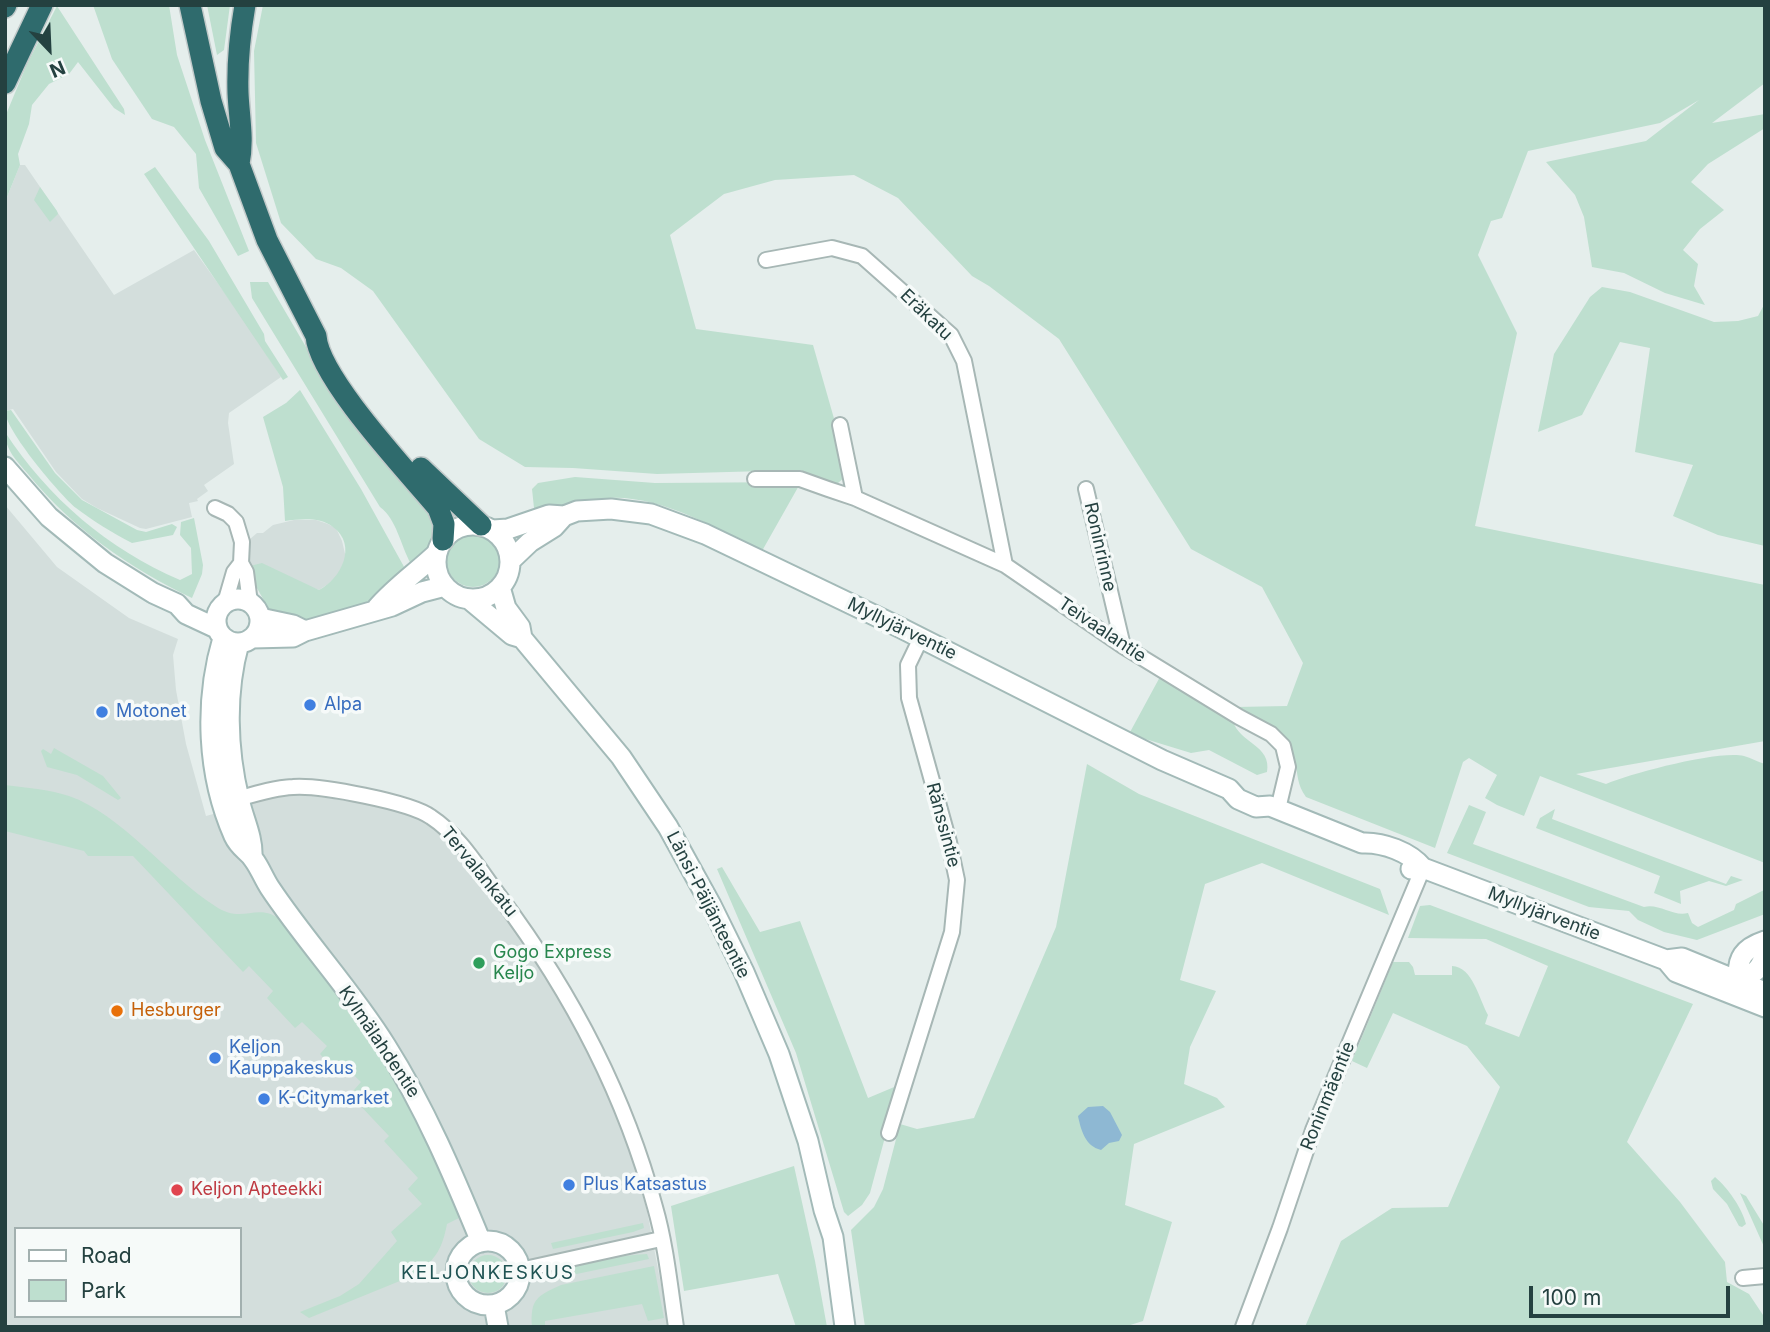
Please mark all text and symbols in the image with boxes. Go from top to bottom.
north arrow [14,14,84,84]
text: N [46,55,69,82]
street label: Eräkatu [895,285,957,345]
street label: Roninrinne [1079,500,1121,594]
street label: Myllyjärventie [844,593,960,665]
street label: Teivaalantie [1054,593,1150,667]
place label: Alpa [324,694,362,716]
marker: Alpa [302,697,318,713]
place label: Motonet [116,701,187,723]
marker: Motonet [94,704,110,720]
street label: Ränssintie [921,780,965,870]
street label: Tervalankatu [436,823,522,921]
street label: Länsi-Päijänteentie [662,828,754,982]
street label: Myllyjärventie [1485,883,1603,945]
place label: Gogo Express Keljo [493,942,612,984]
marker: Gogo Express Keljo [471,955,487,971]
street label: Kylmälahdentie [334,982,424,1102]
place label: Hesburger [131,1000,221,1022]
marker: Hesburger [109,1003,125,1019]
place label: Keljon Kauppakeskus [229,1037,354,1080]
street label: Roninmäentie [1296,1038,1360,1154]
marker: Keljon Kauppakeskus [207,1050,223,1066]
place label: K-Citymarket [278,1088,389,1110]
marker: K-Citymarket [256,1091,272,1107]
place label: Plus Katsastus [583,1174,707,1196]
marker: Plus Katsastus [561,1177,577,1193]
place label: Keljon Apteekki [191,1179,322,1201]
marker: Keljon Apteekki [169,1182,185,1198]
legend [14,1227,242,1318]
text: Road [81,1243,132,1268]
district label: KELJONKESKUS [402,1262,574,1284]
scale bar [1532,1272,1733,1316]
text: Park [81,1278,126,1303]
text: 100 m [1542,1285,1601,1310]

